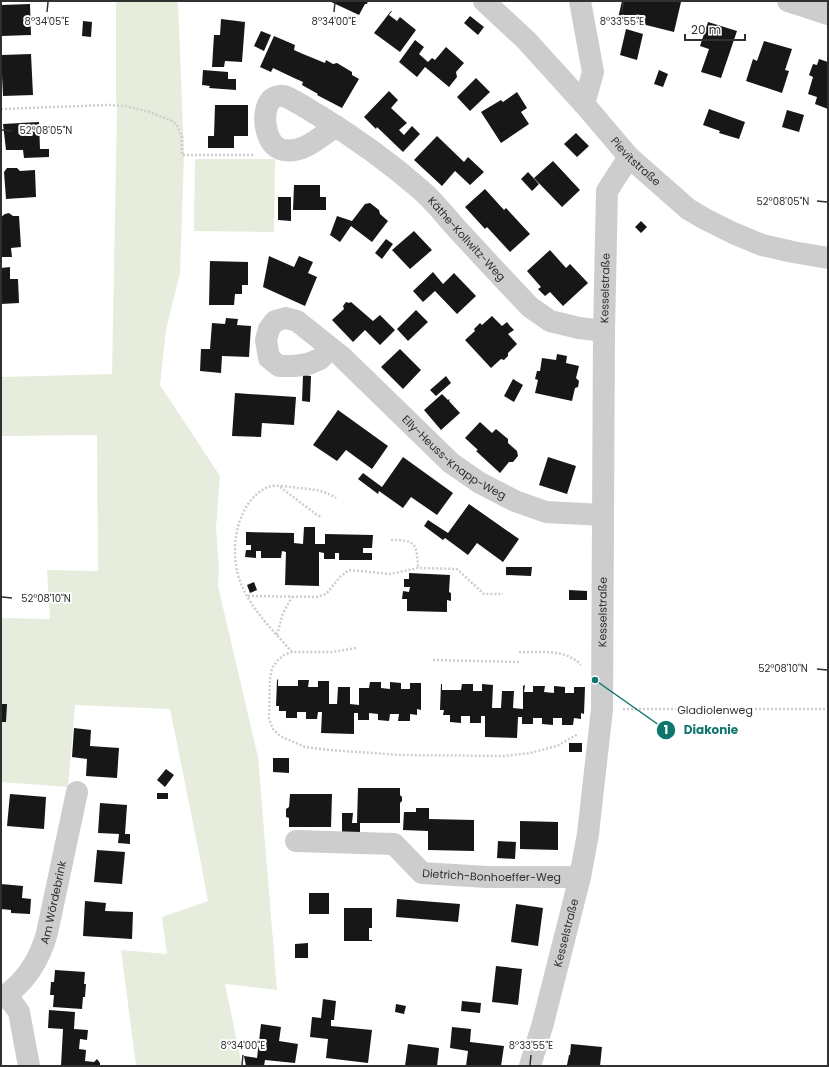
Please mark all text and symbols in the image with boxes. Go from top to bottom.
text: 8°34'05"E [25,14,69,29]
text: 8°34'00"E [312,14,356,29]
text: 8°33'55"E [600,14,644,29]
scale bar [685,16,745,42]
text: 20 m [691,21,721,38]
text: 52°08'05"N [20,123,72,138]
street label: Pievitstraße [607,133,664,190]
street label: Käthe-Kollwitz-Weg [424,193,509,284]
text: 52°08'05"N [757,194,809,209]
street label: Kesselstraße [596,253,614,323]
street label: Elly-Heuss-Knapp-Weg [398,411,509,503]
street label: Kesselstraße [594,577,611,647]
text: 52°08'10"N [21,591,71,606]
text: 52°08'10"N [758,661,808,676]
street label: Gladiolenweg [677,702,753,718]
callout: Diakonie [656,718,747,742]
text: 1 [664,721,668,738]
text: Diakonie [684,721,739,738]
street label: Am Wördebrink [36,859,70,946]
street label: Dietrich-Bonhoeffer-Weg [422,865,561,885]
street label: Kesselstraße [549,897,582,969]
text: 8°34'00"E [221,1038,265,1053]
text: 8°33'55"E [509,1038,553,1053]

